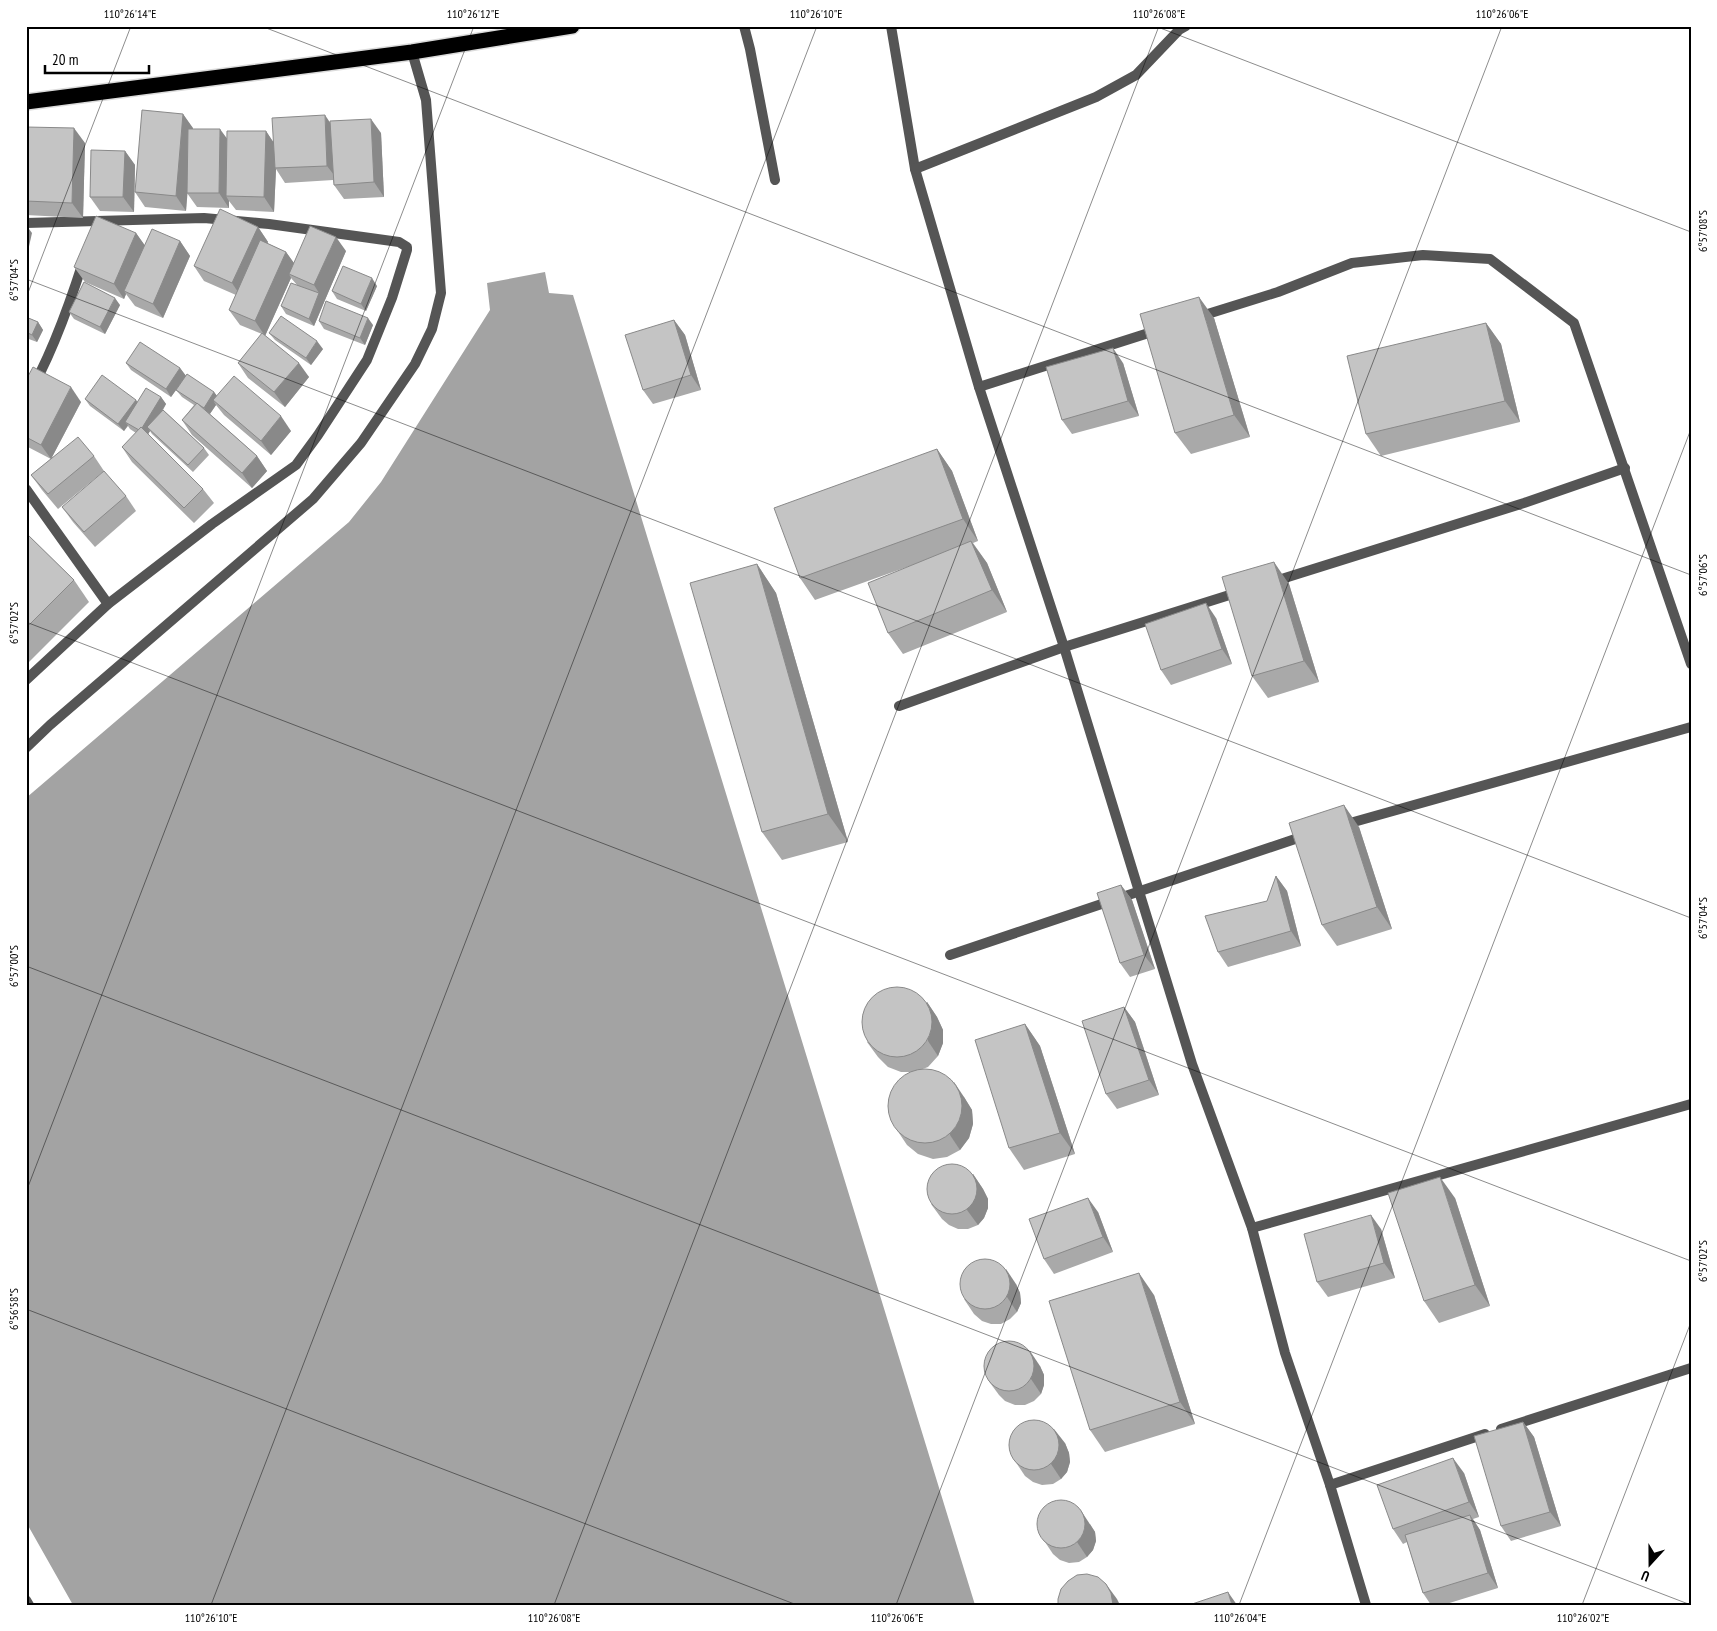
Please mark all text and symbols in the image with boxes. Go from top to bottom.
text: 110°26'14"E [104,6,156,21]
text: 110°26'12"E [447,6,499,21]
text: 110°26'10"E [790,6,842,21]
text: 110°26'08"E [1133,6,1185,21]
text: 110°26'06"E [1476,6,1528,21]
scale bar [45,42,149,74]
text: 20 m [52,50,78,69]
text: 6°57'08"S [1695,210,1710,252]
text: 6°57'04"S [6,259,21,301]
text: 6°57'06"S [1695,554,1710,596]
text: 6°57'02"S [6,602,21,644]
text: 6°57'04"S [1695,897,1710,939]
text: 6°57'00"S [6,945,21,987]
text: 6°57'02"S [1695,1240,1710,1282]
text: 6°56'58"S [6,1288,21,1330]
north arrow [1624,1538,1674,1588]
text: U [1639,1566,1652,1586]
text: 110°26'10"E [185,1610,237,1625]
text: 110°26'08"E [528,1610,580,1625]
text: 110°26'06"E [871,1610,923,1625]
text: 110°26'04"E [1214,1610,1266,1625]
text: 110°26'02"E [1557,1610,1609,1625]

